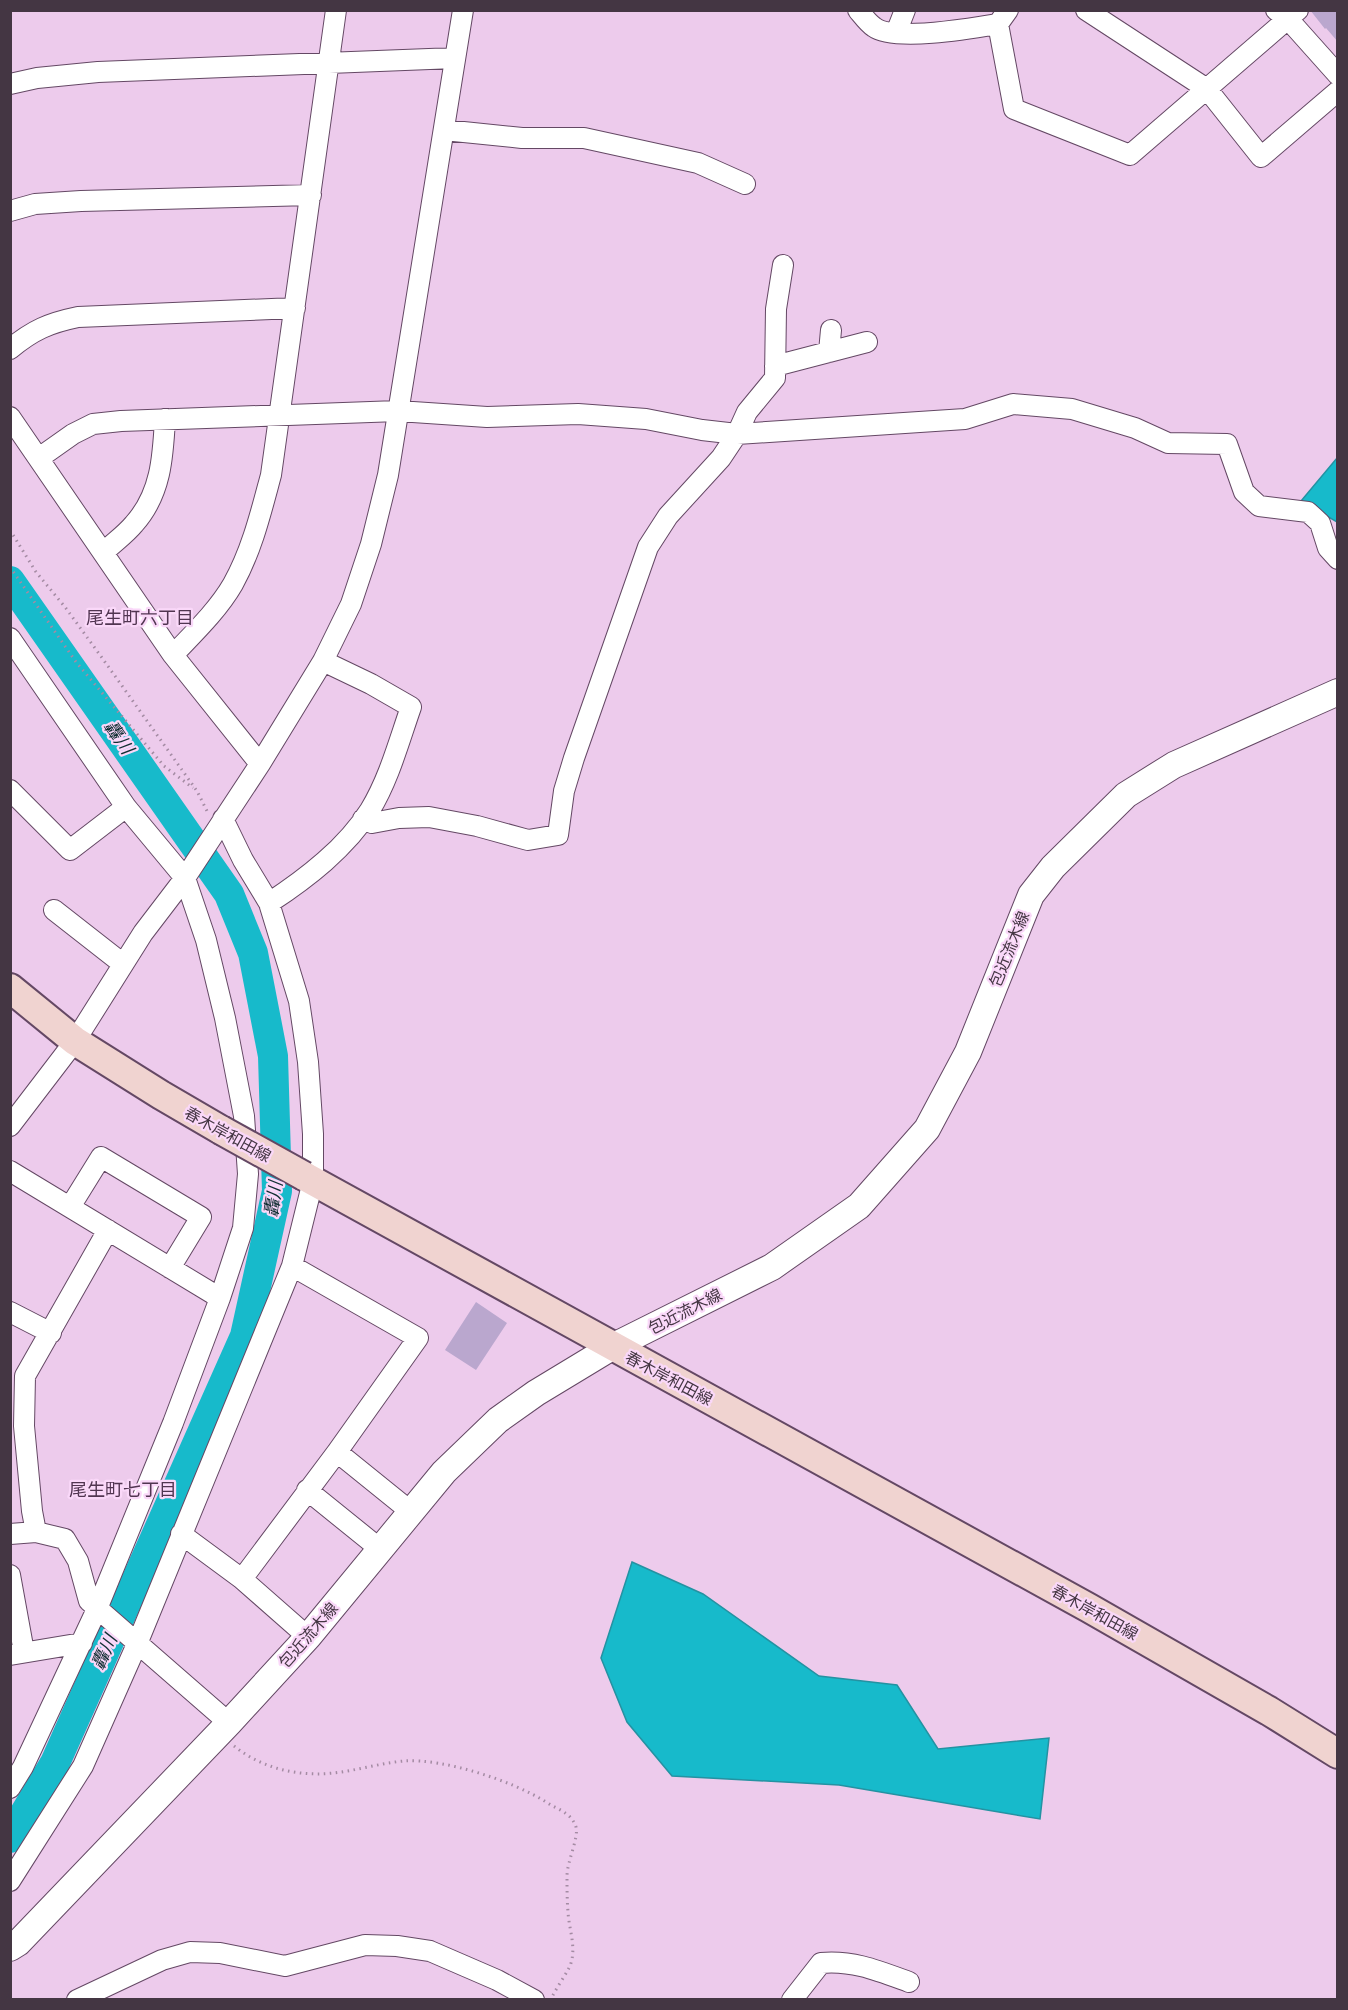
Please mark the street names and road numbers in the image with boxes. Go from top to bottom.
street label: 包近流木線 [985,908,1033,990]
street label: 春木岸和田線 [181,1102,275,1166]
street label: 包近流木線 [645,1284,725,1338]
street label: 春木岸和田線 [622,1347,716,1409]
street label: 春木岸和田線 [1048,1580,1142,1644]
street label: 包近流木線 [274,1598,342,1672]

